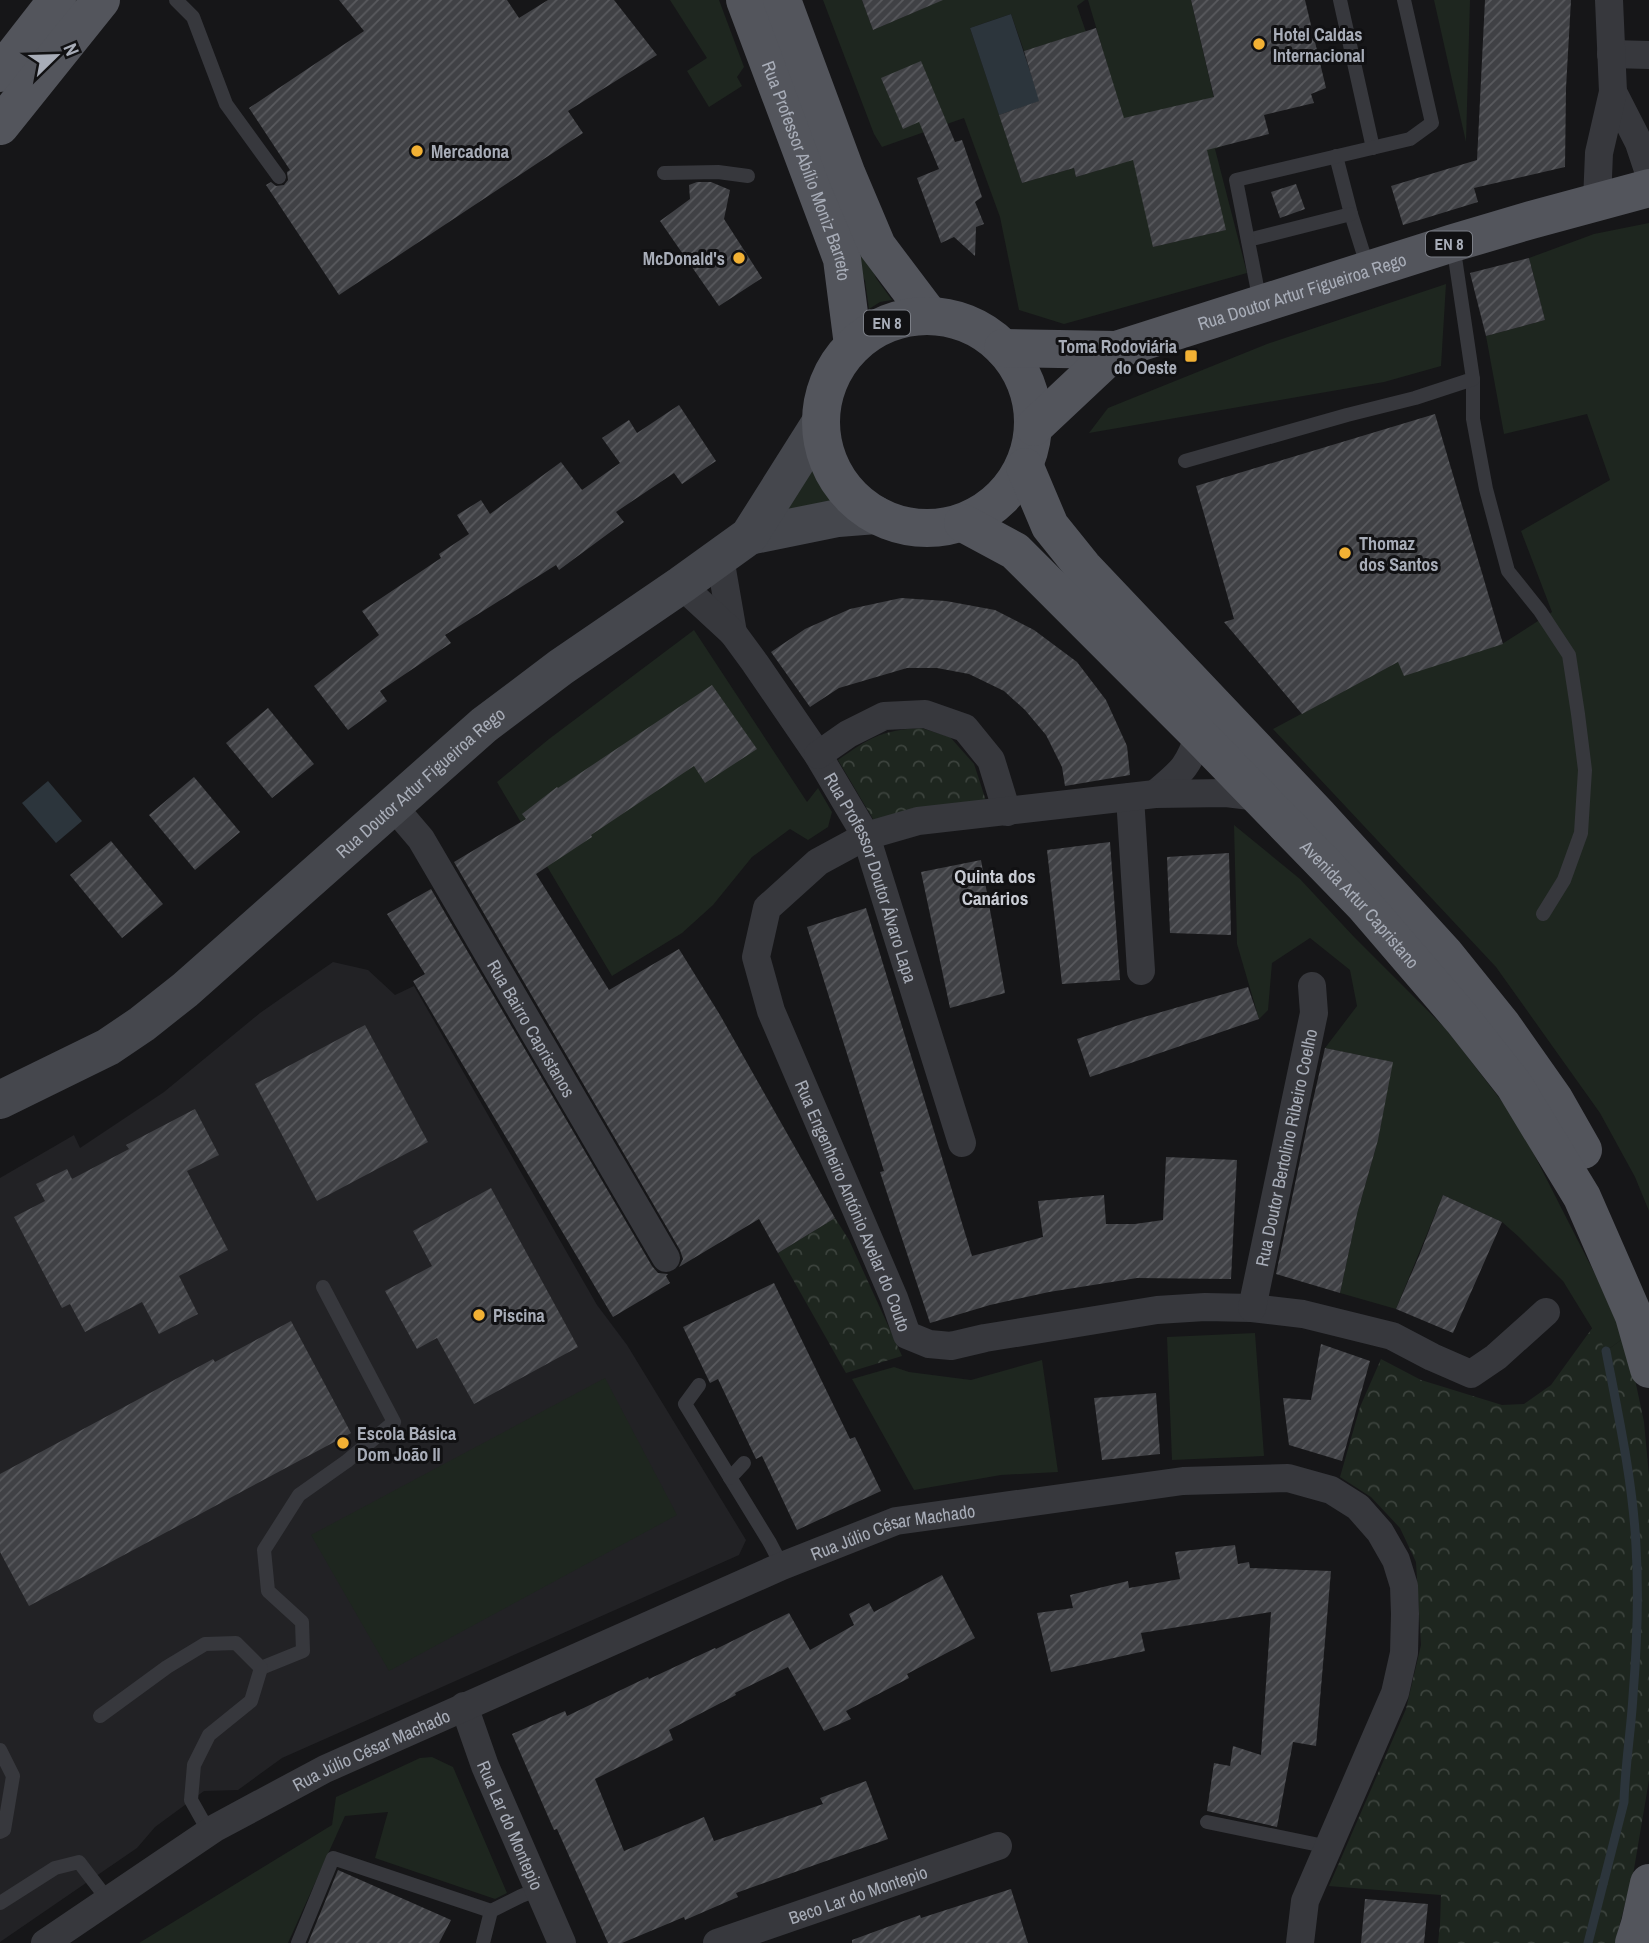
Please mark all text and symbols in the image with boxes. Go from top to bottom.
north arrow [21,21,91,91]
place label: Hotel Caldas Internacional [1273,22,1365,68]
marker: Hotel Caldas Internacional [1251,36,1267,52]
text: N [57,39,86,60]
street label: Rua Professor Abílio Moniz Barreto [756,57,857,282]
place label: Mercadona [431,139,510,164]
marker: Mercadona [409,143,425,159]
road number: EN 8 [1426,232,1472,256]
place label: McDonald's [643,246,725,271]
street label: Rua Doutor Artur Figueiroa Rego [1194,246,1409,336]
marker: McDonald's [731,250,747,266]
road number: EN 8 [864,310,910,336]
place label: Toma Rodoviária do Oeste [1058,334,1178,380]
marker: Toma Rodoviária do Oeste [1183,348,1199,364]
place label: Thomaz dos Santos [1359,531,1439,577]
marker: Thomaz dos Santos [1337,545,1353,561]
street label: Rua Doutor Artur Figueiroa Rego [330,701,510,863]
street label: Rua Professor Doutor Álvaro Lapa [818,768,924,986]
street label: Avenida Artur Capristano [1294,834,1425,974]
district label: Quinta dos Canários [954,863,1036,911]
street label: Rua Bairro Capristanos [482,955,582,1102]
street label: Rua Doutor Bertolino Ribeiro Coelho [1249,1026,1323,1269]
street label: Rua Engenheiro António Avelar do Couto [789,1076,917,1335]
place label: Piscina [493,1303,545,1328]
marker: Piscina [471,1307,487,1323]
place label: Escola Básica Dom João II [357,1421,457,1467]
marker: Escola Básica Dom João II [335,1435,351,1451]
street label: Rua Júlio César Machado [807,1498,977,1566]
street label: Rua Júlio César Machado [288,1703,454,1797]
street label: Rua Lar do Montepio [472,1756,550,1894]
street label: Beco Lar do Montepio [785,1859,931,1930]

